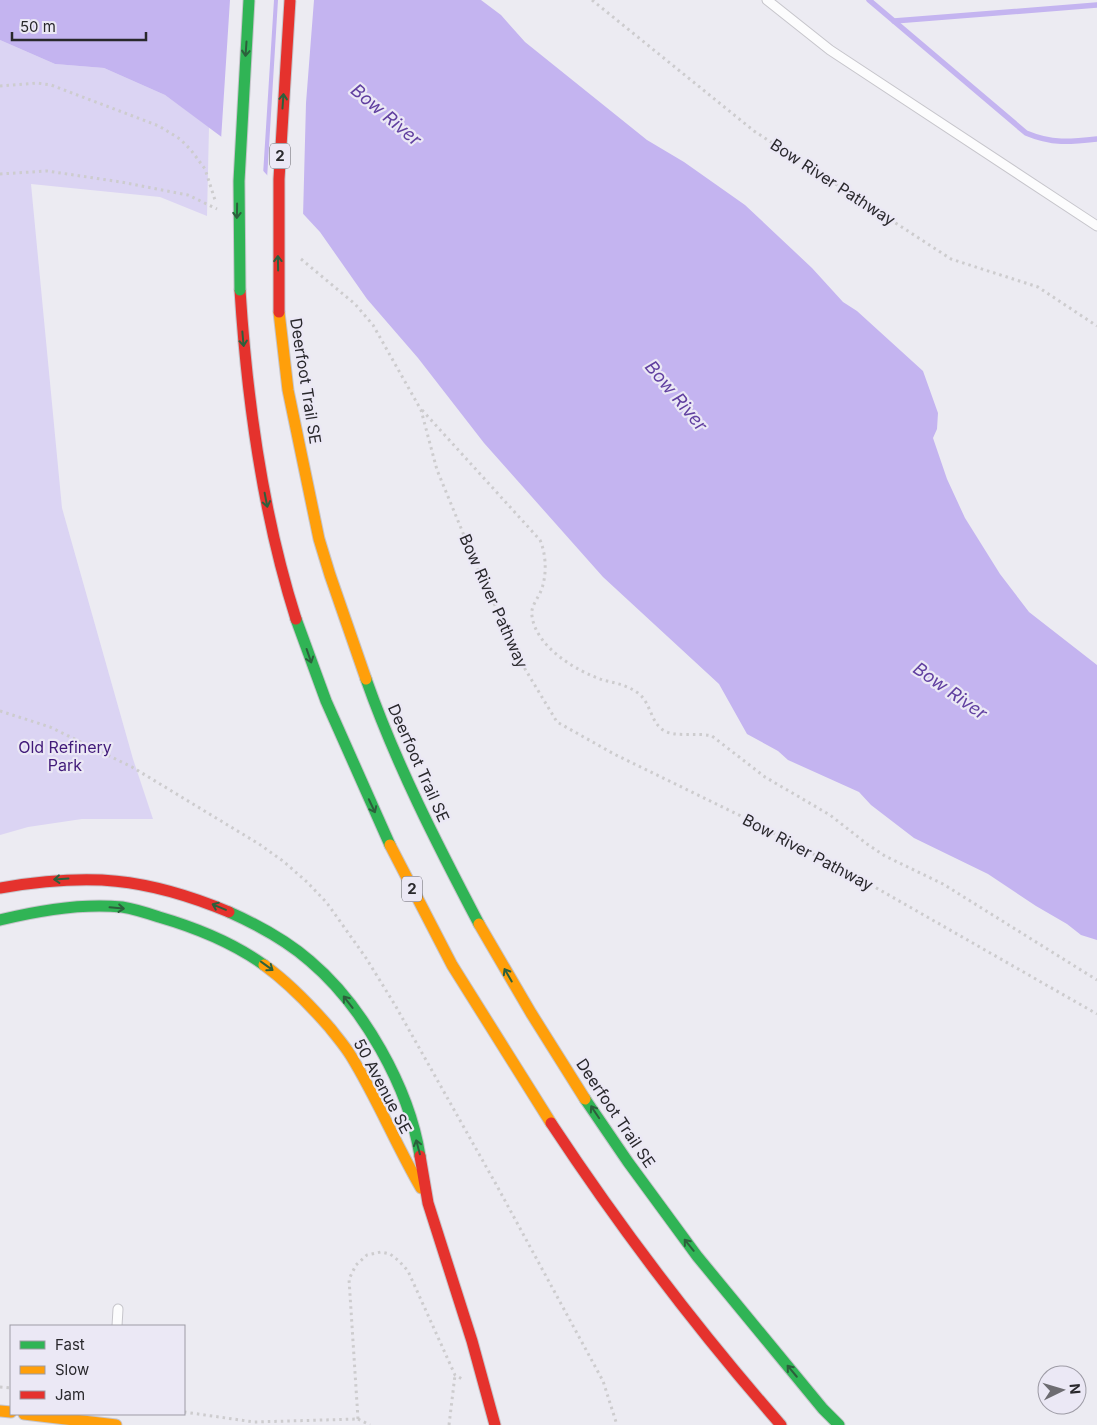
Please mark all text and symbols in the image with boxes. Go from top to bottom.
scale bar [12,10,146,42]
text: 50 m [20,17,56,36]
one-way arrow [241,40,250,56]
water label: Bow River [347,79,427,151]
one-way arrow [278,93,287,109]
street label: Bow River Pathway [767,134,899,230]
road number: 2 [270,144,290,168]
one-way arrow [233,203,242,219]
one-way arrow [273,255,283,272]
street label: Deerfoot Trail SE [286,317,326,445]
one-way arrow [238,331,248,347]
water label: Bow River [641,356,712,436]
one-way arrow [262,491,272,507]
street label: Bow River Pathway [455,531,533,671]
one-way arrow [305,648,314,663]
water label: Bow River [909,658,992,724]
street label: Deerfoot Trail SE [384,701,454,825]
park label: Old Refinery Park [18,737,112,775]
one-way arrow [367,798,377,813]
street label: Bow River Pathway [739,809,877,895]
one-way arrow [53,874,69,884]
road number: 2 [402,876,422,902]
one-way arrow [212,902,227,912]
one-way arrow [109,903,125,912]
one-way arrow [260,961,274,971]
one-way arrow [503,968,513,983]
one-way arrow [343,996,354,1009]
street label: 50 Avenue SE [350,1035,416,1137]
street label: Deerfoot Trail SE [572,1055,660,1171]
one-way arrow [590,1106,600,1120]
one-way arrow [413,1140,422,1156]
one-way arrow [683,1239,694,1252]
legend [10,1325,185,1415]
text: Fast [55,1335,85,1354]
text: Slow [55,1360,89,1379]
one-way arrow [786,1365,797,1378]
north arrow [1037,1365,1087,1415]
text: N [1067,1383,1084,1395]
text: Jam [55,1385,85,1404]

